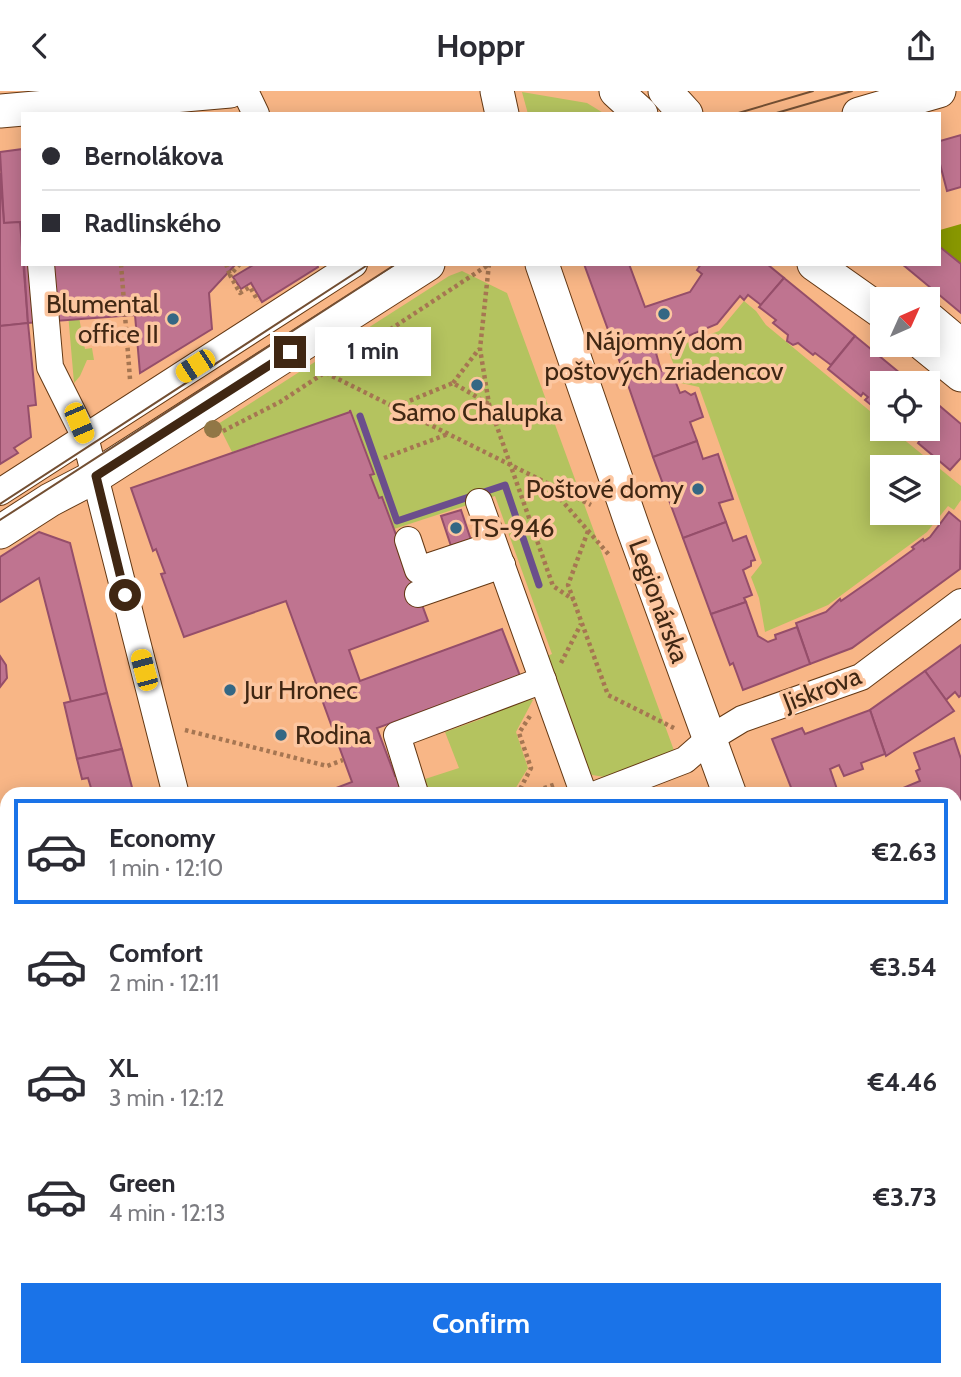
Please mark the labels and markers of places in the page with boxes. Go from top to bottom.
place label: Blumental office II [46,288,159,350]
marker: Nájomný dom poštových zriadencov [656,306,672,322]
marker: Blumental office II [165,311,181,327]
place label: Nájomný dom poštových zriadencov [545,325,784,387]
marker: Samo Chalupka [469,377,485,393]
place label: Samo Chalupka [391,396,563,428]
place label: Poštové domy [526,473,684,505]
marker: Poštové domy [690,481,706,497]
place label: TS-946 [470,512,555,544]
marker: TS-946 [448,520,464,536]
place label: Jur Hronec [243,674,358,706]
marker: Jur Hronec [222,682,238,698]
place label: Rodina [295,719,372,751]
marker: Rodina [273,727,289,743]

